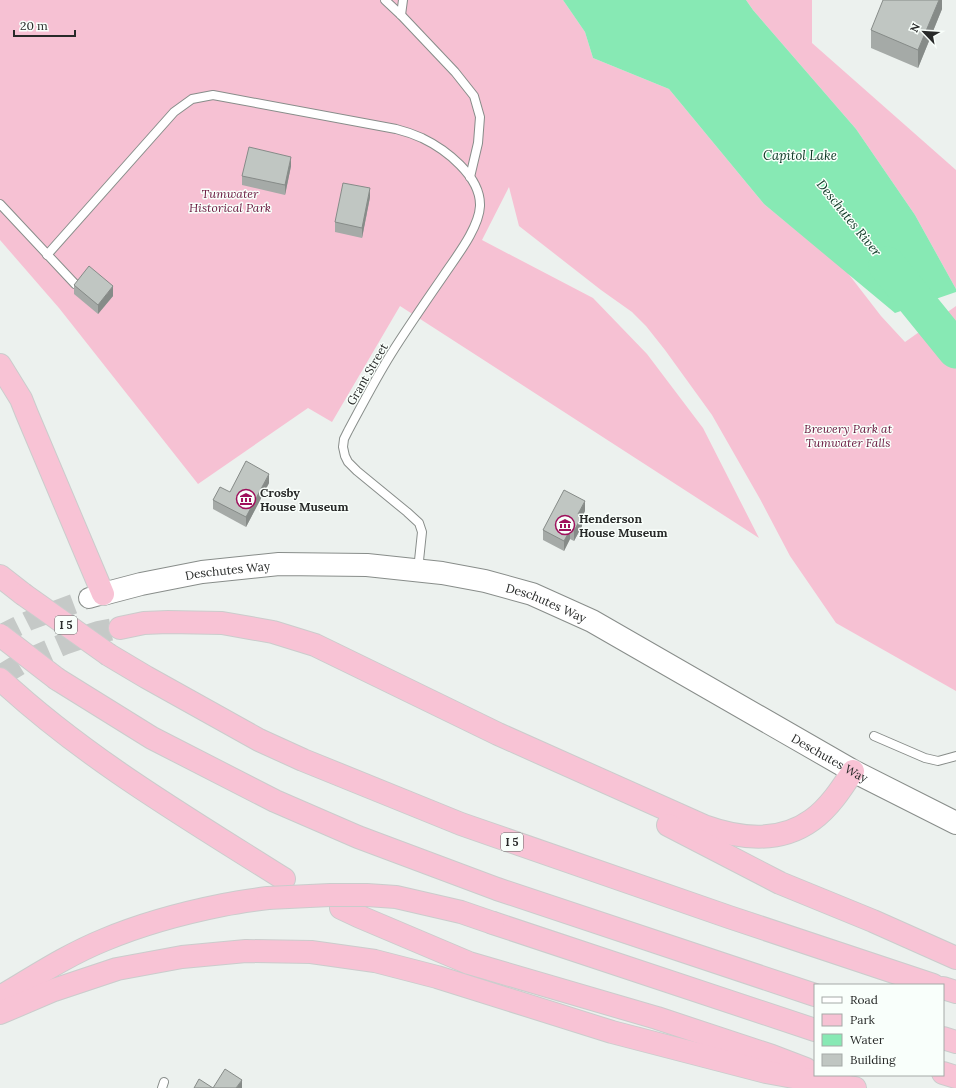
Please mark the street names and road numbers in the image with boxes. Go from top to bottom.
street label: Grant Street [343,340,391,408]
street label: Deschutes Way [184,557,271,583]
street label: Deschutes Way [504,580,589,625]
road number: I 5 [55,616,77,634]
street label: Deschutes Way [789,730,871,785]
road number: I 5 [501,833,523,851]

